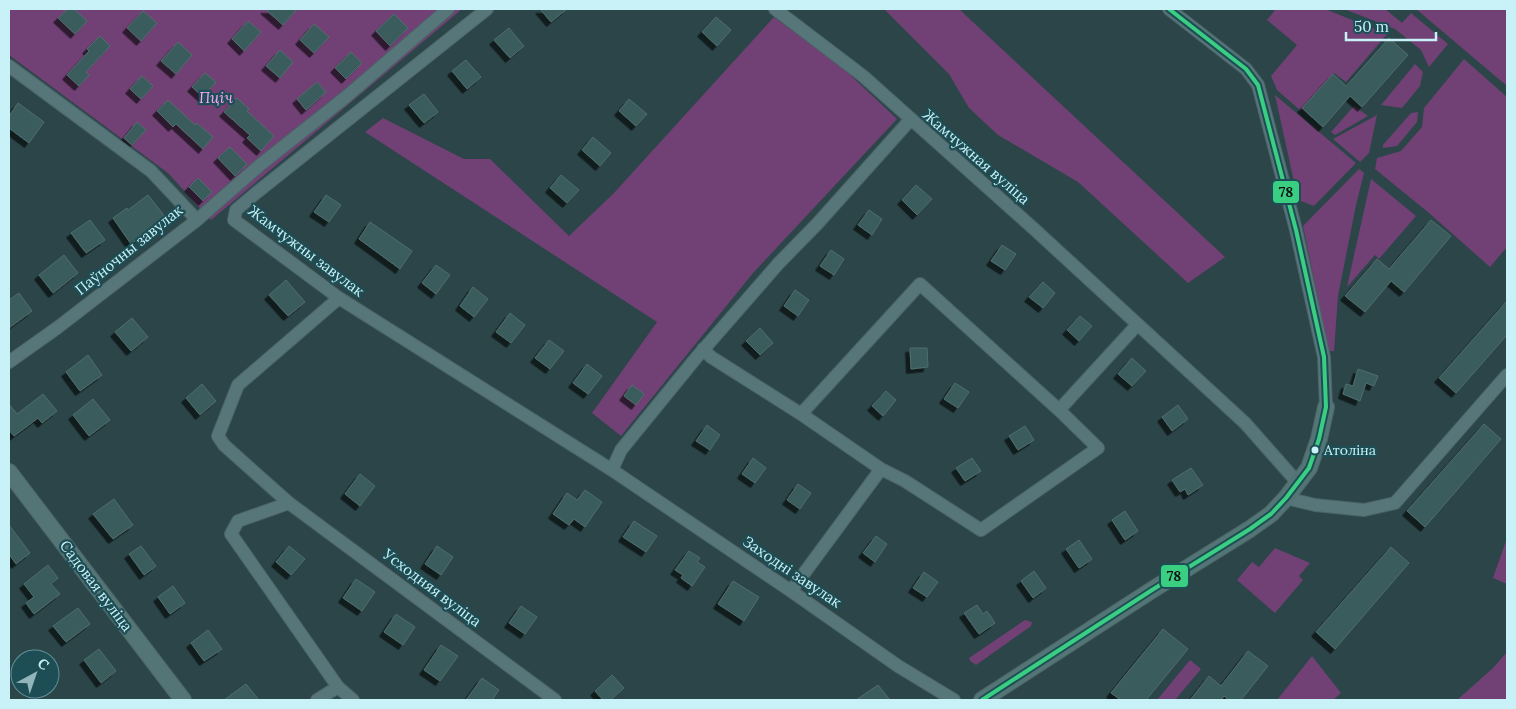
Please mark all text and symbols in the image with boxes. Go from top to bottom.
scale bar [1346,10,1436,42]
text: 50 m [1354,17,1389,36]
park label: Пціч [199,88,233,107]
street label: Жамчужная вуліца [919,105,1034,209]
line badge: 78 [1272,180,1300,204]
text: 78 [1279,183,1293,201]
street label: Паўночны завулак [71,200,186,299]
street label: Жамчужны завулак [244,201,368,300]
place label: Атоліна [1323,441,1376,459]
marker: Атоліна [1310,445,1320,455]
street label: Заходні завулак [739,532,845,612]
street label: Садовая вуліца [56,536,137,635]
street label: Усходняя вуліца [379,544,485,631]
line badge: 78 [1160,564,1189,588]
text: 78 [1167,567,1181,585]
north arrow [10,649,60,699]
text: С [34,654,53,674]

